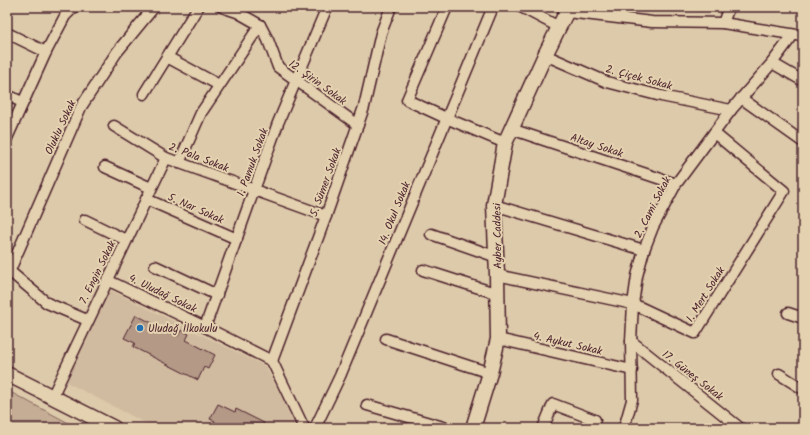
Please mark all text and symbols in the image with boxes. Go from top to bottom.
street label: 12. Şirin Sokak [285,55,351,111]
street label: 2. Çiçek Sokak [603,60,675,96]
street label: Oluklu Sokak [40,96,82,158]
street label: 1. Pamuk Sokak [232,125,274,199]
street label: Altay Sokak [568,129,626,163]
street label: 2. Pala Sokak [166,138,232,178]
street label: 5. Sümer Sokak [305,145,347,219]
street label: 2. Cami Sokak [630,173,677,241]
street label: 14. Okul Sokak [374,178,416,248]
street label: 5. Nar Sokak [165,189,227,230]
street label: Ayber Caddesi [488,203,508,269]
street label: 7. Engin Sokak [75,237,121,307]
street label: 1. Mert Sokak [682,262,731,326]
street label: 4. Uludağ Sokak [125,270,201,319]
place label: Uludağ İlkokulu [148,320,218,338]
marker: Uludağ İlkokulu [135,323,145,333]
street label: 4. Aykut Sokak [531,327,605,361]
street label: 17. Güneş Sokak [658,346,728,406]

